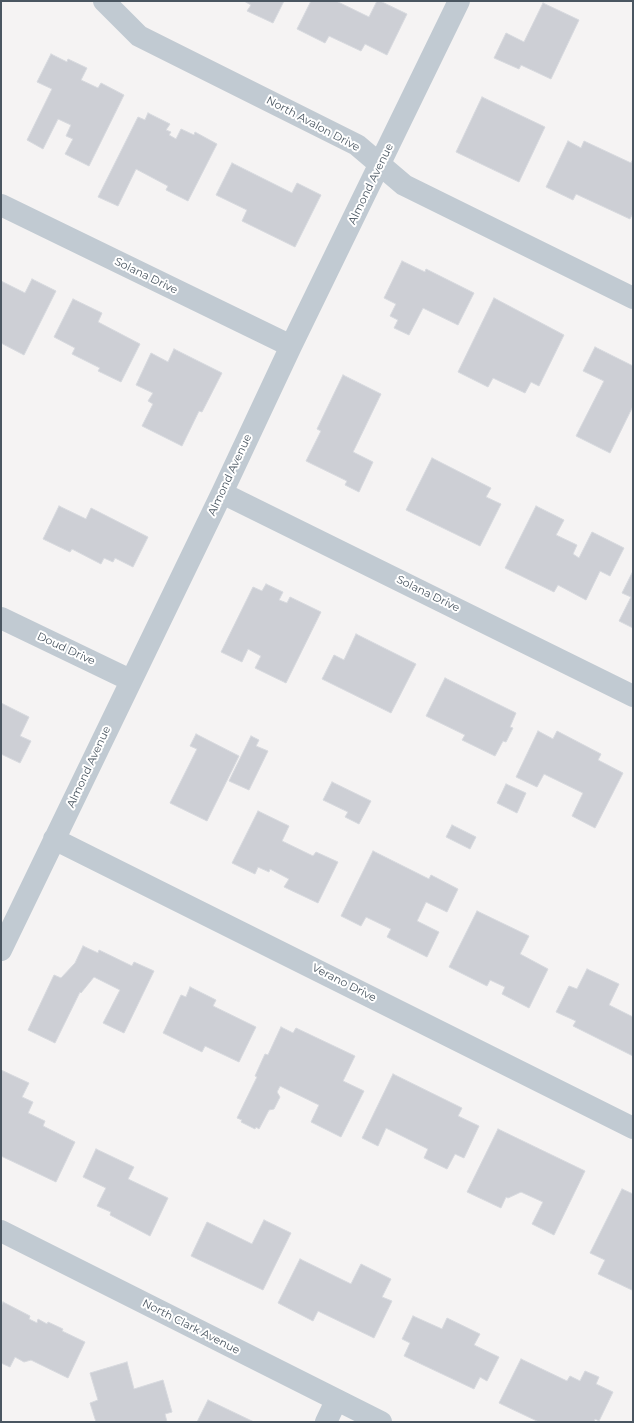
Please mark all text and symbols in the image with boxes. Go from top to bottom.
street label: North Avalon Drive [264,94,362,154]
street label: Almond Avenue [346,141,396,227]
street label: Solana Drive [112,255,180,297]
street label: Almond Avenue [205,432,255,518]
street label: Solana Drive [394,573,462,615]
street label: Doud Drive [35,630,97,668]
street label: Almond Avenue [64,724,114,810]
street label: Verano Drive [310,961,378,1005]
street label: North Clark Avenue [140,1297,242,1357]

